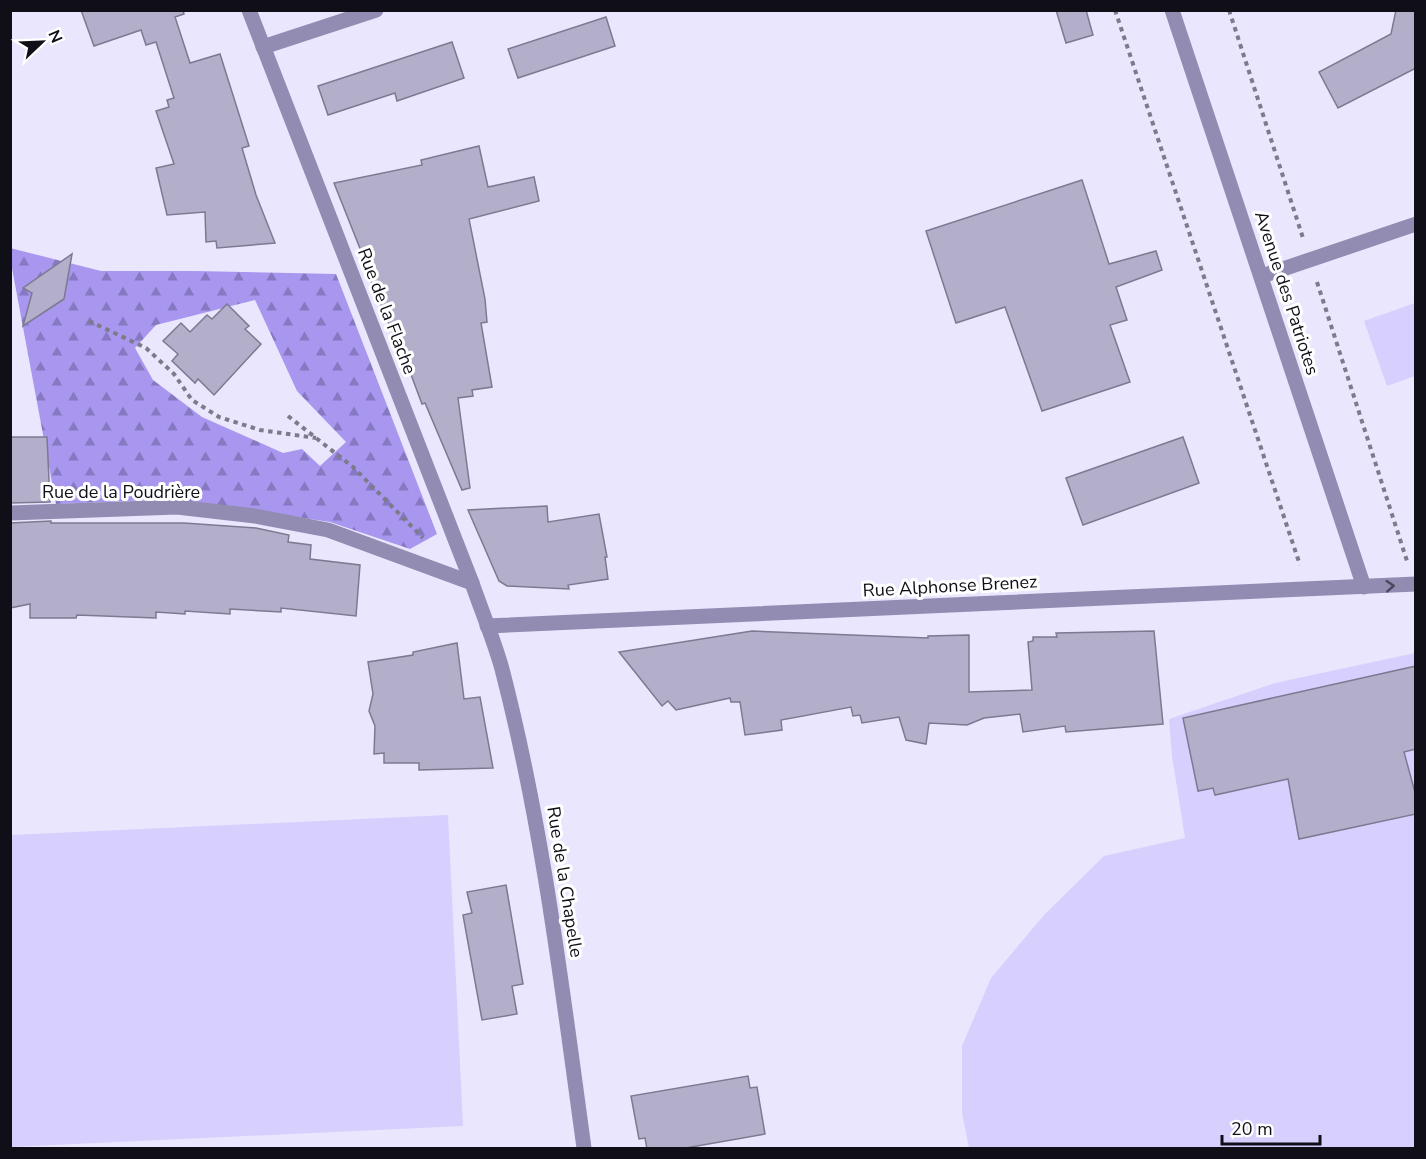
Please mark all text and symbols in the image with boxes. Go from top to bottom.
north arrow [12,12,72,72]
text: N [42,27,67,46]
street label: Avenue des Patriotes [1249,208,1325,378]
street label: Rue de la Flache [352,244,422,378]
street label: Rue de la Poudrière [42,480,200,504]
street label: Rue Alphonse Brenez [862,569,1038,603]
one-way arrow [1385,579,1394,592]
street label: Rue de la Chapelle [541,805,589,959]
scale bar [1222,1108,1320,1146]
text: 20 m [1231,1117,1273,1141]

